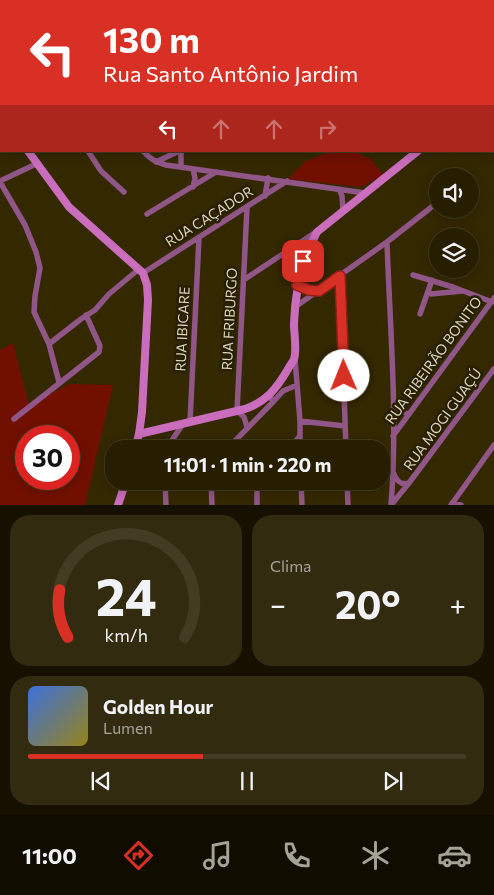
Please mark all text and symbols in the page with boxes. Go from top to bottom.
text: 130 m [103,17,200,60]
icon: left [20,20,85,85]
text: Rua Santo Antônio Jardim [103,60,358,87]
icon: left [154,115,182,143]
icon: ahead [207,115,235,143]
icon: ahead [260,115,288,143]
icon: right [313,115,341,143]
map controls [429,168,479,278]
button: sound [429,168,479,218]
street label: RUA CAÇADOR [162,182,256,250]
button: layers [429,228,479,278]
pin [282,240,324,282]
icon: arrive [289,247,317,275]
street label: RUA FRIBURGO [218,267,240,371]
street label: RUA IBICARE [171,286,193,372]
street label: RUA RIBEIRÃO BONITO [381,293,485,427]
position arrow [317,349,369,401]
street label: RUA MOGI GUAÇÚ [399,365,485,473]
speed limit sign: 30 [15,425,80,490]
text: 11:01 · 1 min · 220 m [164,453,331,476]
text: Clima [270,556,311,575]
text: 24 [96,563,156,627]
text: 20° [335,580,401,627]
text: − [270,587,286,621]
text: + [450,587,466,621]
text: km/h [104,624,148,646]
text: Golden Hour [103,695,213,718]
text: Lumen [103,718,153,737]
icon: previous [87,767,115,795]
icon: pause [233,767,261,795]
icon: next [379,767,407,795]
icon: directions [121,838,156,873]
icon: music [200,838,235,873]
icon: phone [279,838,314,873]
icon: climate [358,838,393,873]
icon: car [437,838,472,873]
text: 11:00 [22,842,77,869]

